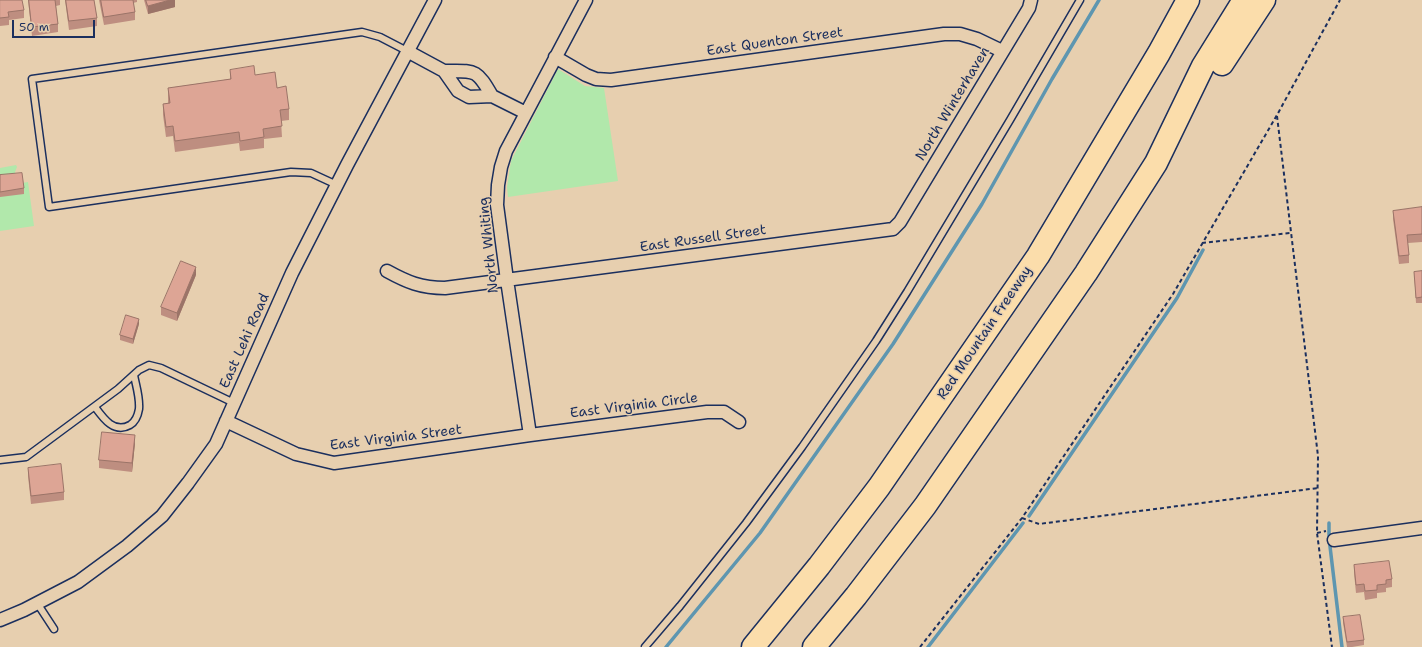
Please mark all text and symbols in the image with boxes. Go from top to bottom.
scale bar [14,12,97,38]
text: 50 m [19,19,49,35]
street label: East Quenton Street [706,24,844,60]
street label: North Winterhaven [912,44,994,164]
street label: North Whiting [476,196,502,294]
street label: East Russell Street [639,222,767,256]
street label: Red Mountain Freeway [934,263,1036,403]
street label: East Lehi Road [217,291,273,391]
street label: East Virginia Circle [569,390,699,422]
street label: East Virginia Street [329,422,463,454]

